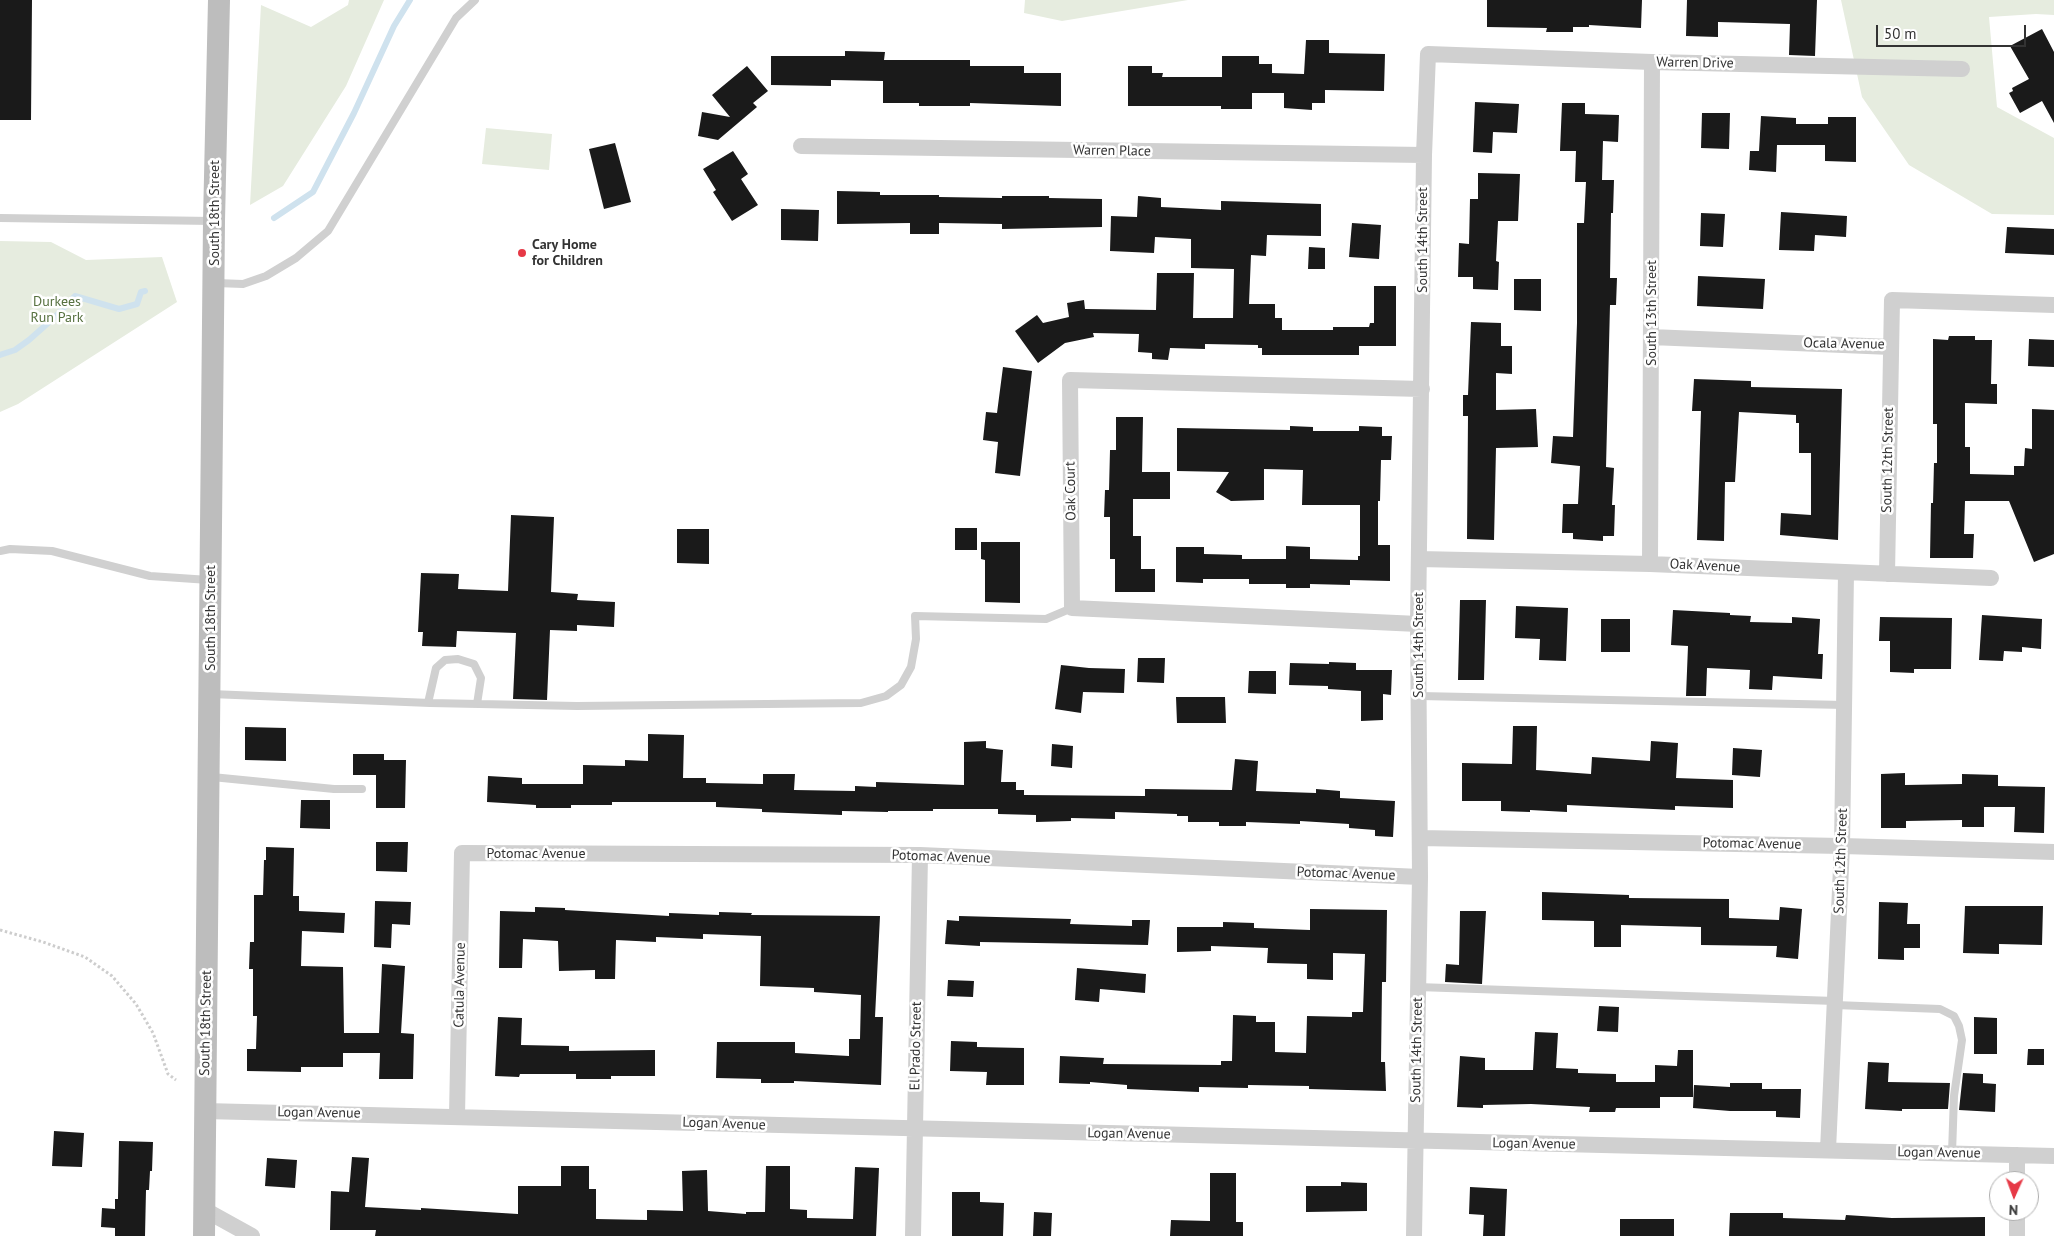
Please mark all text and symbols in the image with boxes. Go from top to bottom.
scale bar [1879,15,2029,47]
text: 50 m [1884,24,1917,43]
street label: Warren Drive [1656,54,1734,72]
street label: Warren Place [1073,142,1151,160]
street label: South 18th Street [207,160,223,266]
street label: South 14th Street [1415,187,1431,293]
place label: Cary Home for Children [532,237,603,270]
marker: Cary Home for Children [516,247,528,259]
street label: South 13th Street [1644,260,1660,366]
park label: Durkees Run Park [31,294,83,326]
street label: Ocala Avenue [1803,335,1885,353]
street label: South 12th Street [1879,407,1897,513]
street label: Oak Court [1062,461,1080,521]
street label: Oak Avenue [1669,556,1741,576]
street label: South 18th Street [203,565,219,671]
street label: South 14th Street [1411,592,1427,698]
street label: South 12th Street [1831,808,1851,914]
street label: Potomac Avenue [1702,835,1802,853]
street label: Potomac Avenue [486,846,586,862]
street label: Potomac Avenue [891,847,991,867]
street label: Potomac Avenue [1296,864,1396,884]
street label: Catula Avenue [451,942,469,1028]
street label: South 18th Street [197,970,215,1076]
street label: South 14th Street [1408,997,1426,1103]
street label: El Prado Street [907,1001,925,1091]
street label: Logan Avenue [277,1104,361,1122]
street label: Logan Avenue [682,1114,766,1134]
street label: Logan Avenue [1087,1125,1171,1143]
street label: Logan Avenue [1492,1135,1576,1153]
street label: Logan Avenue [1897,1144,1981,1162]
north arrow [1989,1171,2039,1221]
text: N [2009,1201,2018,1219]

